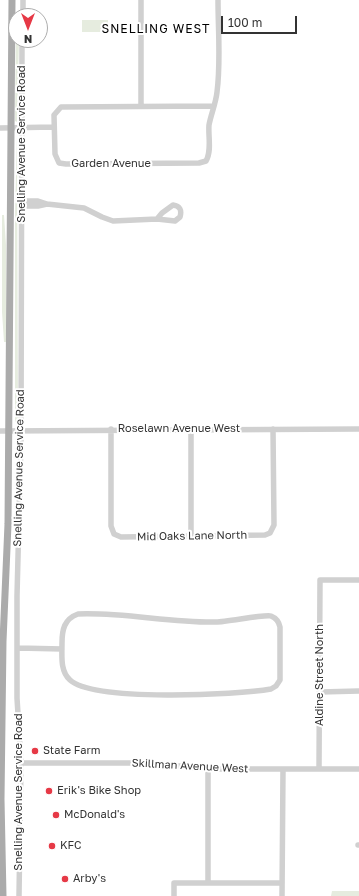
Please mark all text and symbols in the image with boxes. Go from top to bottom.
north arrow [8,8,48,48]
scale bar [223,8,299,34]
text: 100 m [228,15,262,30]
district label: SNELLING WEST [102,22,210,36]
text: N [24,33,32,46]
street label: Snelling Avenue Service Road [15,65,29,223]
street label: Garden Avenue [71,157,151,171]
street label: Snelling Avenue Service Road [11,389,27,547]
street label: Roselawn Avenue West [118,422,240,436]
street label: Mid Oaks Lane North [137,528,247,544]
street label: Aldine Street North [313,624,327,726]
street label: Snelling Avenue Service Road [12,713,26,871]
place label: State Farm [43,744,100,758]
marker: State Farm [30,746,40,756]
street label: Skillman Avenue West [131,756,249,776]
place label: Erik's Bike Shop [57,784,141,798]
marker: Erik's Bike Shop [44,786,54,796]
place label: McDonald's [64,808,125,822]
marker: McDonald's [51,810,61,820]
place label: KFC [60,839,82,853]
marker: KFC [47,841,57,851]
place label: Arby's [73,872,106,886]
marker: Arby's [60,874,70,884]

